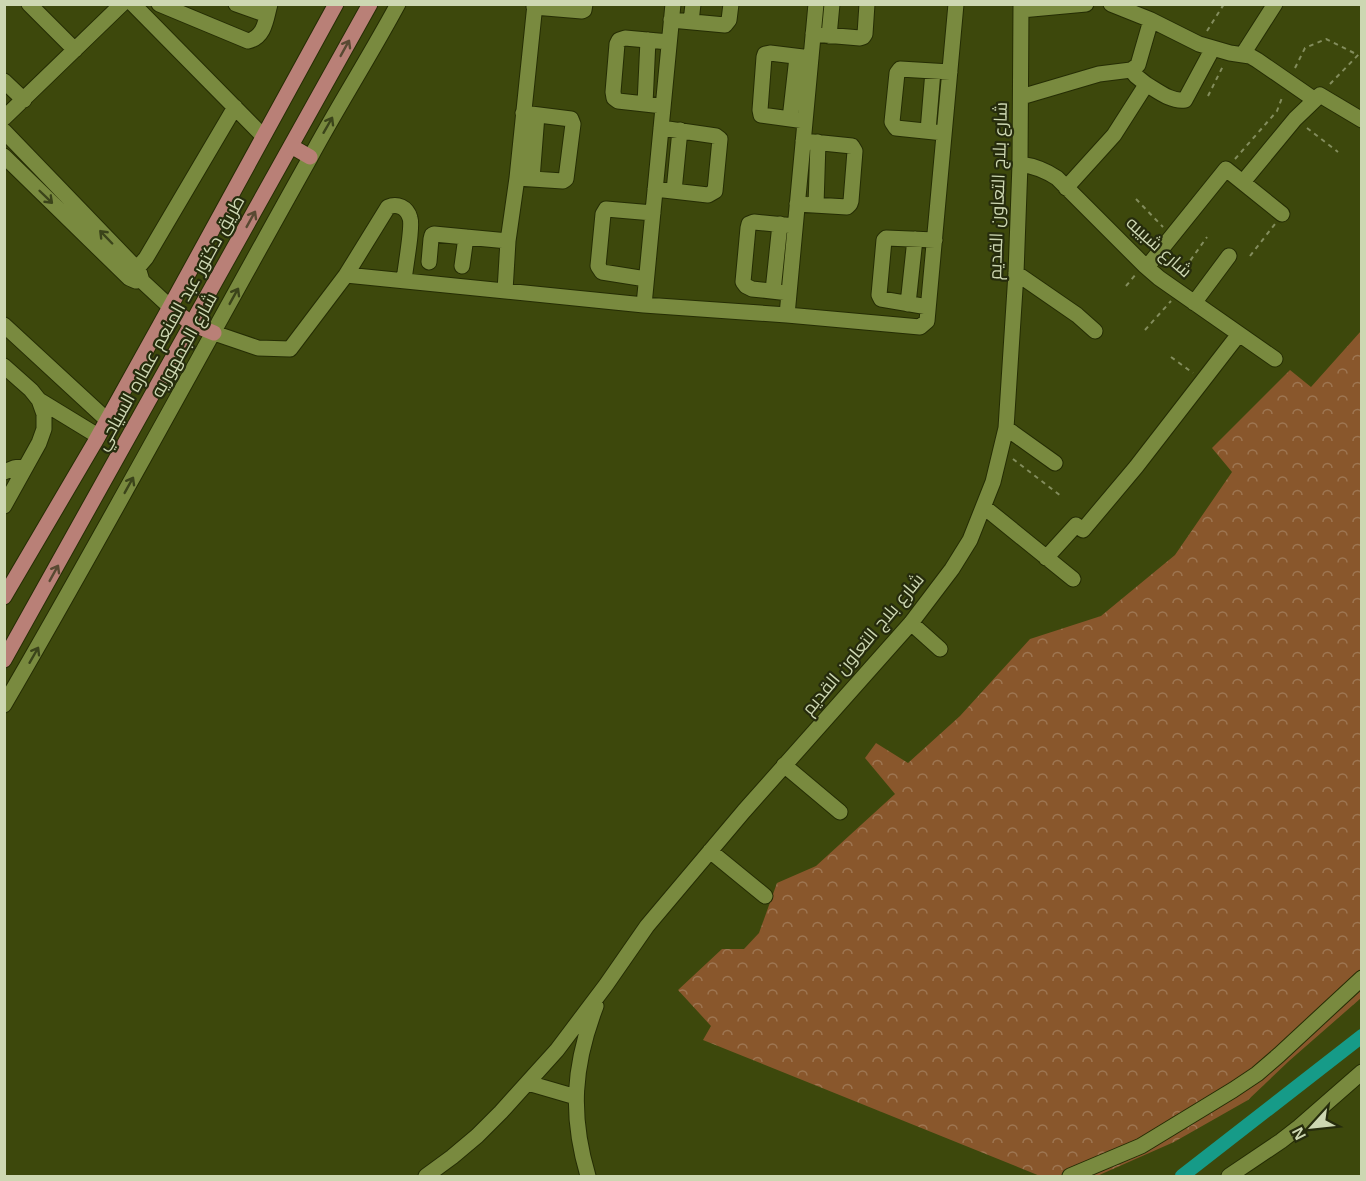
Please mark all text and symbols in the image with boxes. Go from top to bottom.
one-way arrow [340,40,352,57]
street label: شارع بلاج التعاون القديم [985,101,1013,281]
one-way arrow [323,117,335,134]
one-way arrow [39,190,54,204]
street label: طريق دكتور عبد المنعم عماره السياحي [91,192,252,456]
one-way arrow [245,211,257,228]
street label: شارع شبيبه [1121,212,1196,283]
one-way arrow [99,229,113,244]
one-way arrow [228,288,240,305]
street label: شارع الجمهوريه [147,289,223,402]
one-way arrow [124,476,135,494]
one-way arrow [48,565,60,582]
street label: شارع بلاج التعاون القديم [798,569,930,720]
one-way arrow [28,647,40,664]
north arrow [1282,1097,1342,1157]
text: N [1289,1125,1309,1143]

